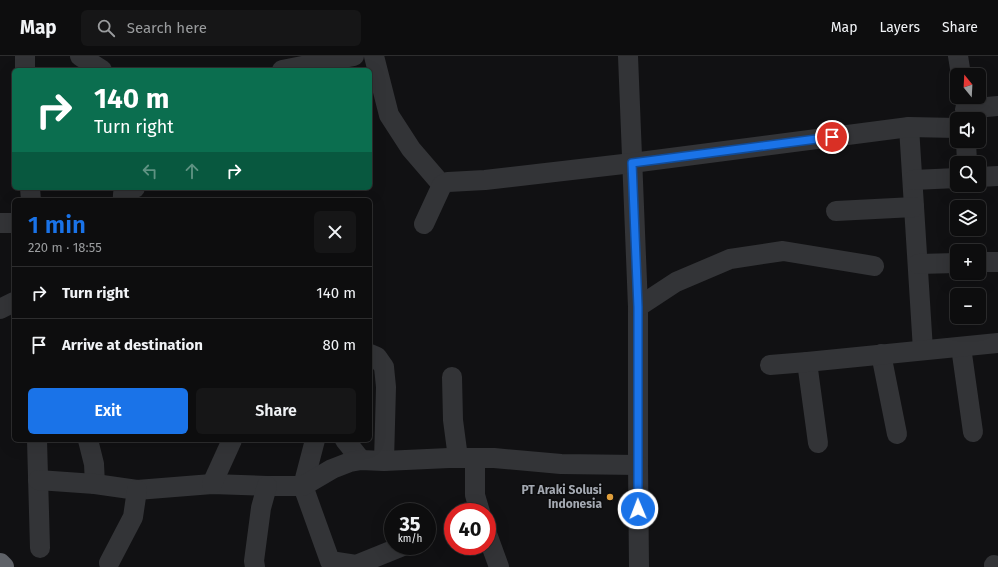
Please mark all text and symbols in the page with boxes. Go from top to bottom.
search box [81,10,361,46]
text: Map [20,16,57,39]
icon: search [95,17,117,39]
text: Search here [127,19,207,37]
text: Map [831,19,857,36]
text: Layers [879,19,920,36]
text: Share [942,19,978,36]
north arrow [950,68,986,104]
map controls [950,68,986,324]
text: 140 m [94,82,170,115]
icon: right [28,84,80,136]
button: sound [950,112,986,148]
text: Turn right [94,116,174,138]
pin [815,120,849,154]
icon: arrive [821,126,843,148]
button: search [950,156,986,192]
icon: left [139,160,161,182]
icon: ahead [181,160,203,182]
icon: right [223,160,245,182]
button: layers [950,200,986,236]
text: 1 min [28,211,86,239]
button: close [314,211,356,253]
text: 220 m · 18:55 [28,240,102,255]
button: + [950,244,986,280]
icon: right [28,282,50,304]
text: Turn right [62,284,129,302]
text: 140 m [316,284,356,302]
button: − [950,288,986,324]
icon: arrive [28,334,50,356]
text: Arrive at destination [62,336,203,354]
text: 80 m [323,336,356,354]
button: Exit [28,388,188,434]
button: Share [196,388,356,434]
place label: PT Araki Solusi Indonesia [521,483,602,511]
position arrow [617,488,659,530]
marker: PT Araki Solusi Indonesia [605,492,615,502]
speed limit sign: 40 [444,503,496,555]
text: 35 [399,512,421,536]
text: km/h [398,533,422,545]

